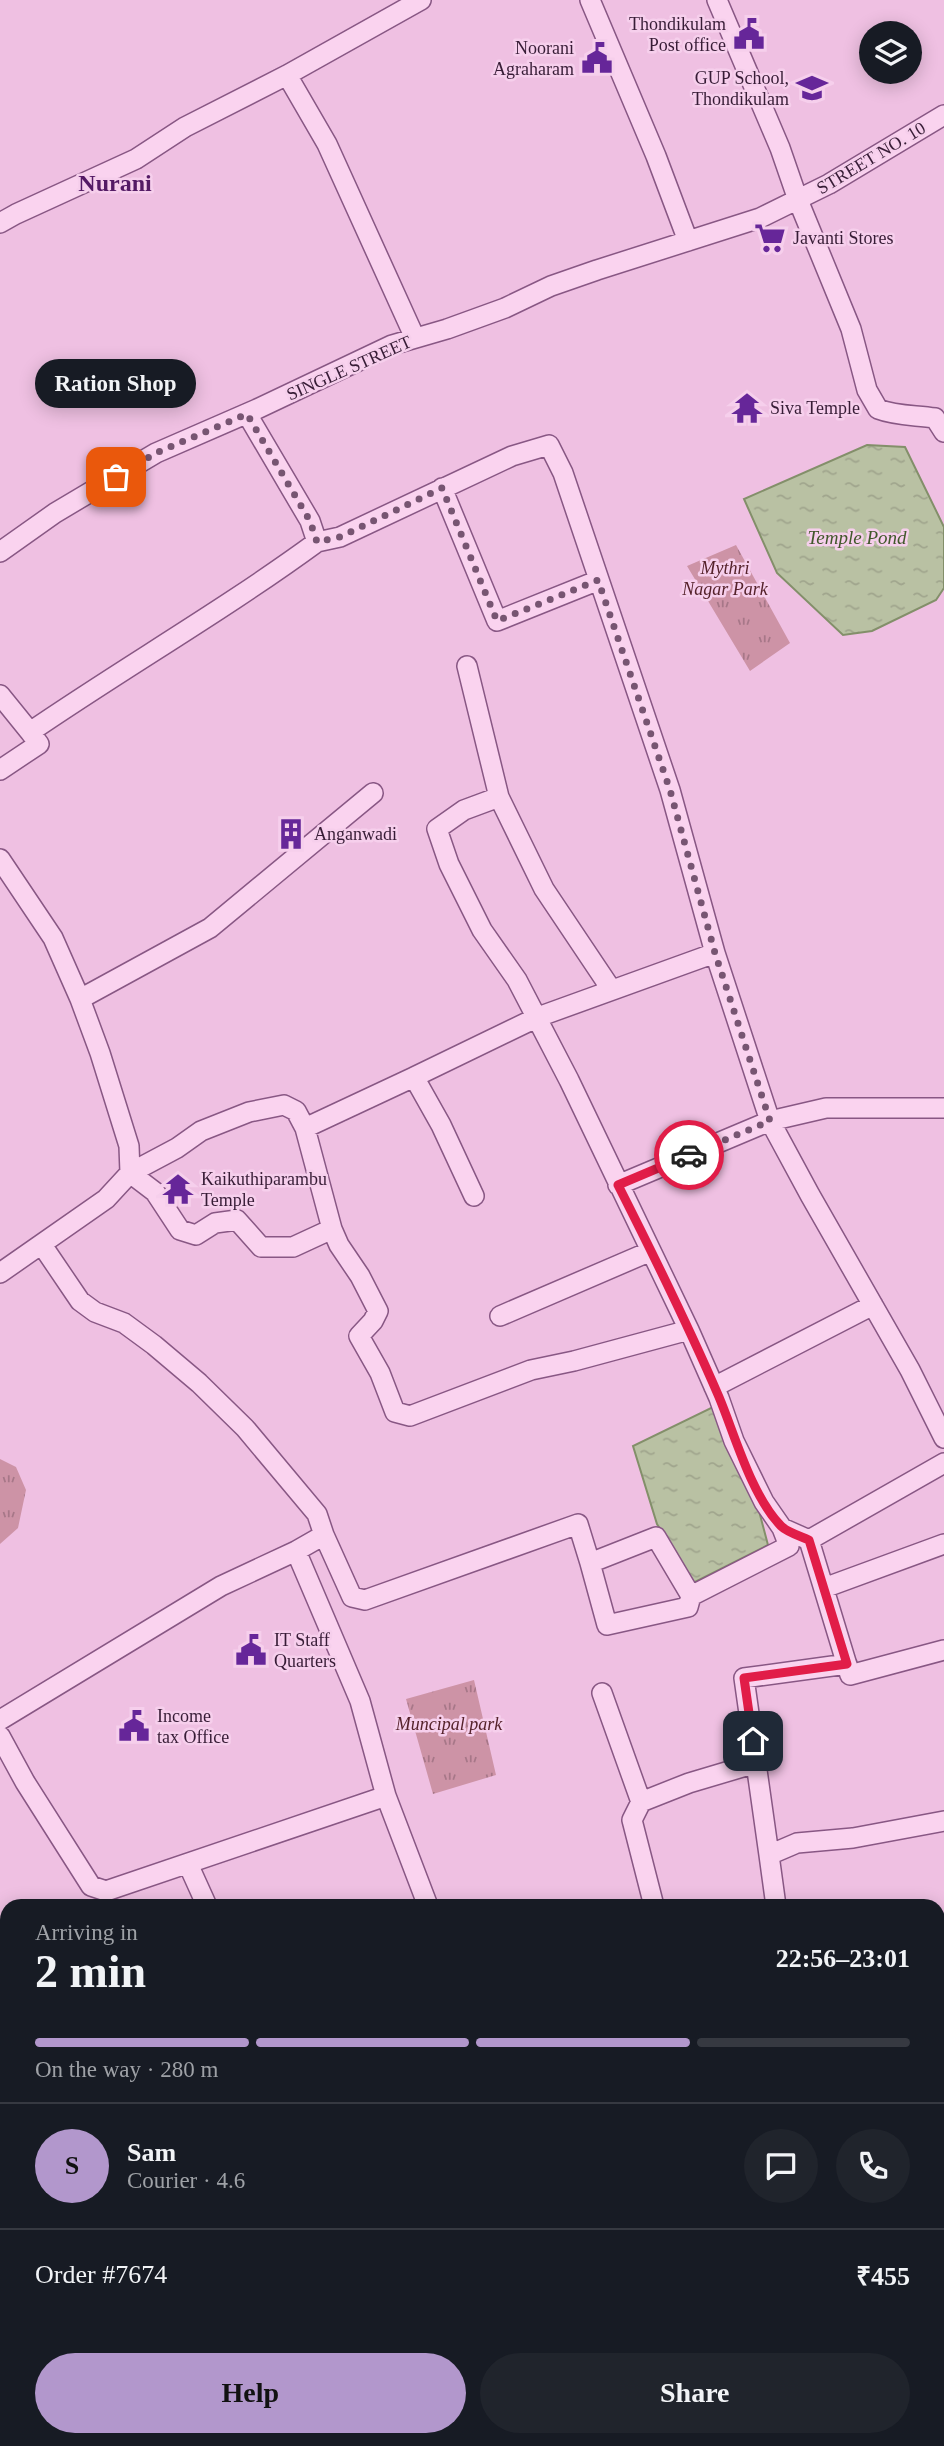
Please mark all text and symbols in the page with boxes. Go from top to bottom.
place label: Thondikulam Post office [629,14,726,55]
public building icon: Thondikulam Post office [732,17,766,51]
map controls [859,21,922,84]
button: layers [859,21,922,84]
place label: Noorani Agraharam [493,38,574,79]
public building icon: Noorani Agraharam [580,41,614,75]
place label: GUP School, Thondikulam [692,68,789,109]
school or university icon: GUP School, Thondikulam [795,71,829,105]
street label: STREET NO. 10 [813,118,929,198]
district label: Nurani [78,170,152,196]
supermarket icon: Javanti Stores [753,221,787,255]
place label: Javanti Stores [793,228,894,248]
street label: SINGLE STREET [283,332,415,404]
callout: Ration Shop [36,358,196,407]
text: Ration Shop [54,371,177,396]
temple icon: Siva Temple [730,391,764,425]
place label: Siva Temple [770,398,860,418]
pin [86,447,146,507]
icon: bag [97,458,135,496]
water label: Temple Pond [807,527,907,548]
park label: Mythri Nagar Park [681,558,769,599]
building icon: Anganwadi [274,817,308,851]
place label: Anganwadi [314,824,397,844]
courier [654,1120,724,1190]
icon: car [670,1136,708,1174]
place label: Kaikuthiparambu Temple [201,1169,327,1210]
temple icon: Kaikuthiparambu Temple [161,1172,195,1206]
place label: IT Staff Quarters [274,1630,336,1671]
public building icon: IT Staff Quarters [234,1633,268,1667]
place label: Income tax Office [157,1706,229,1747]
public building icon: Income tax Office [117,1709,151,1743]
pin [723,1711,783,1771]
park label: Muncipal park [395,1714,503,1734]
icon: home [734,1722,772,1760]
text: Arriving in [35,1920,138,1945]
text: 22:56–23:01 [776,1944,910,1973]
text: 2 min [35,1946,146,1997]
text: On the way · 280 m [35,2057,218,2082]
button: chat [744,2129,818,2203]
button: phone [836,2129,910,2203]
text: Sam [127,2138,176,2167]
text: S [65,2151,79,2180]
text: Courier · 4.6 [127,2168,245,2193]
text: Order #7674 [35,2260,167,2289]
text: ₹455 [856,2262,910,2291]
button: Help [35,2353,466,2433]
button: Share [480,2353,910,2433]

